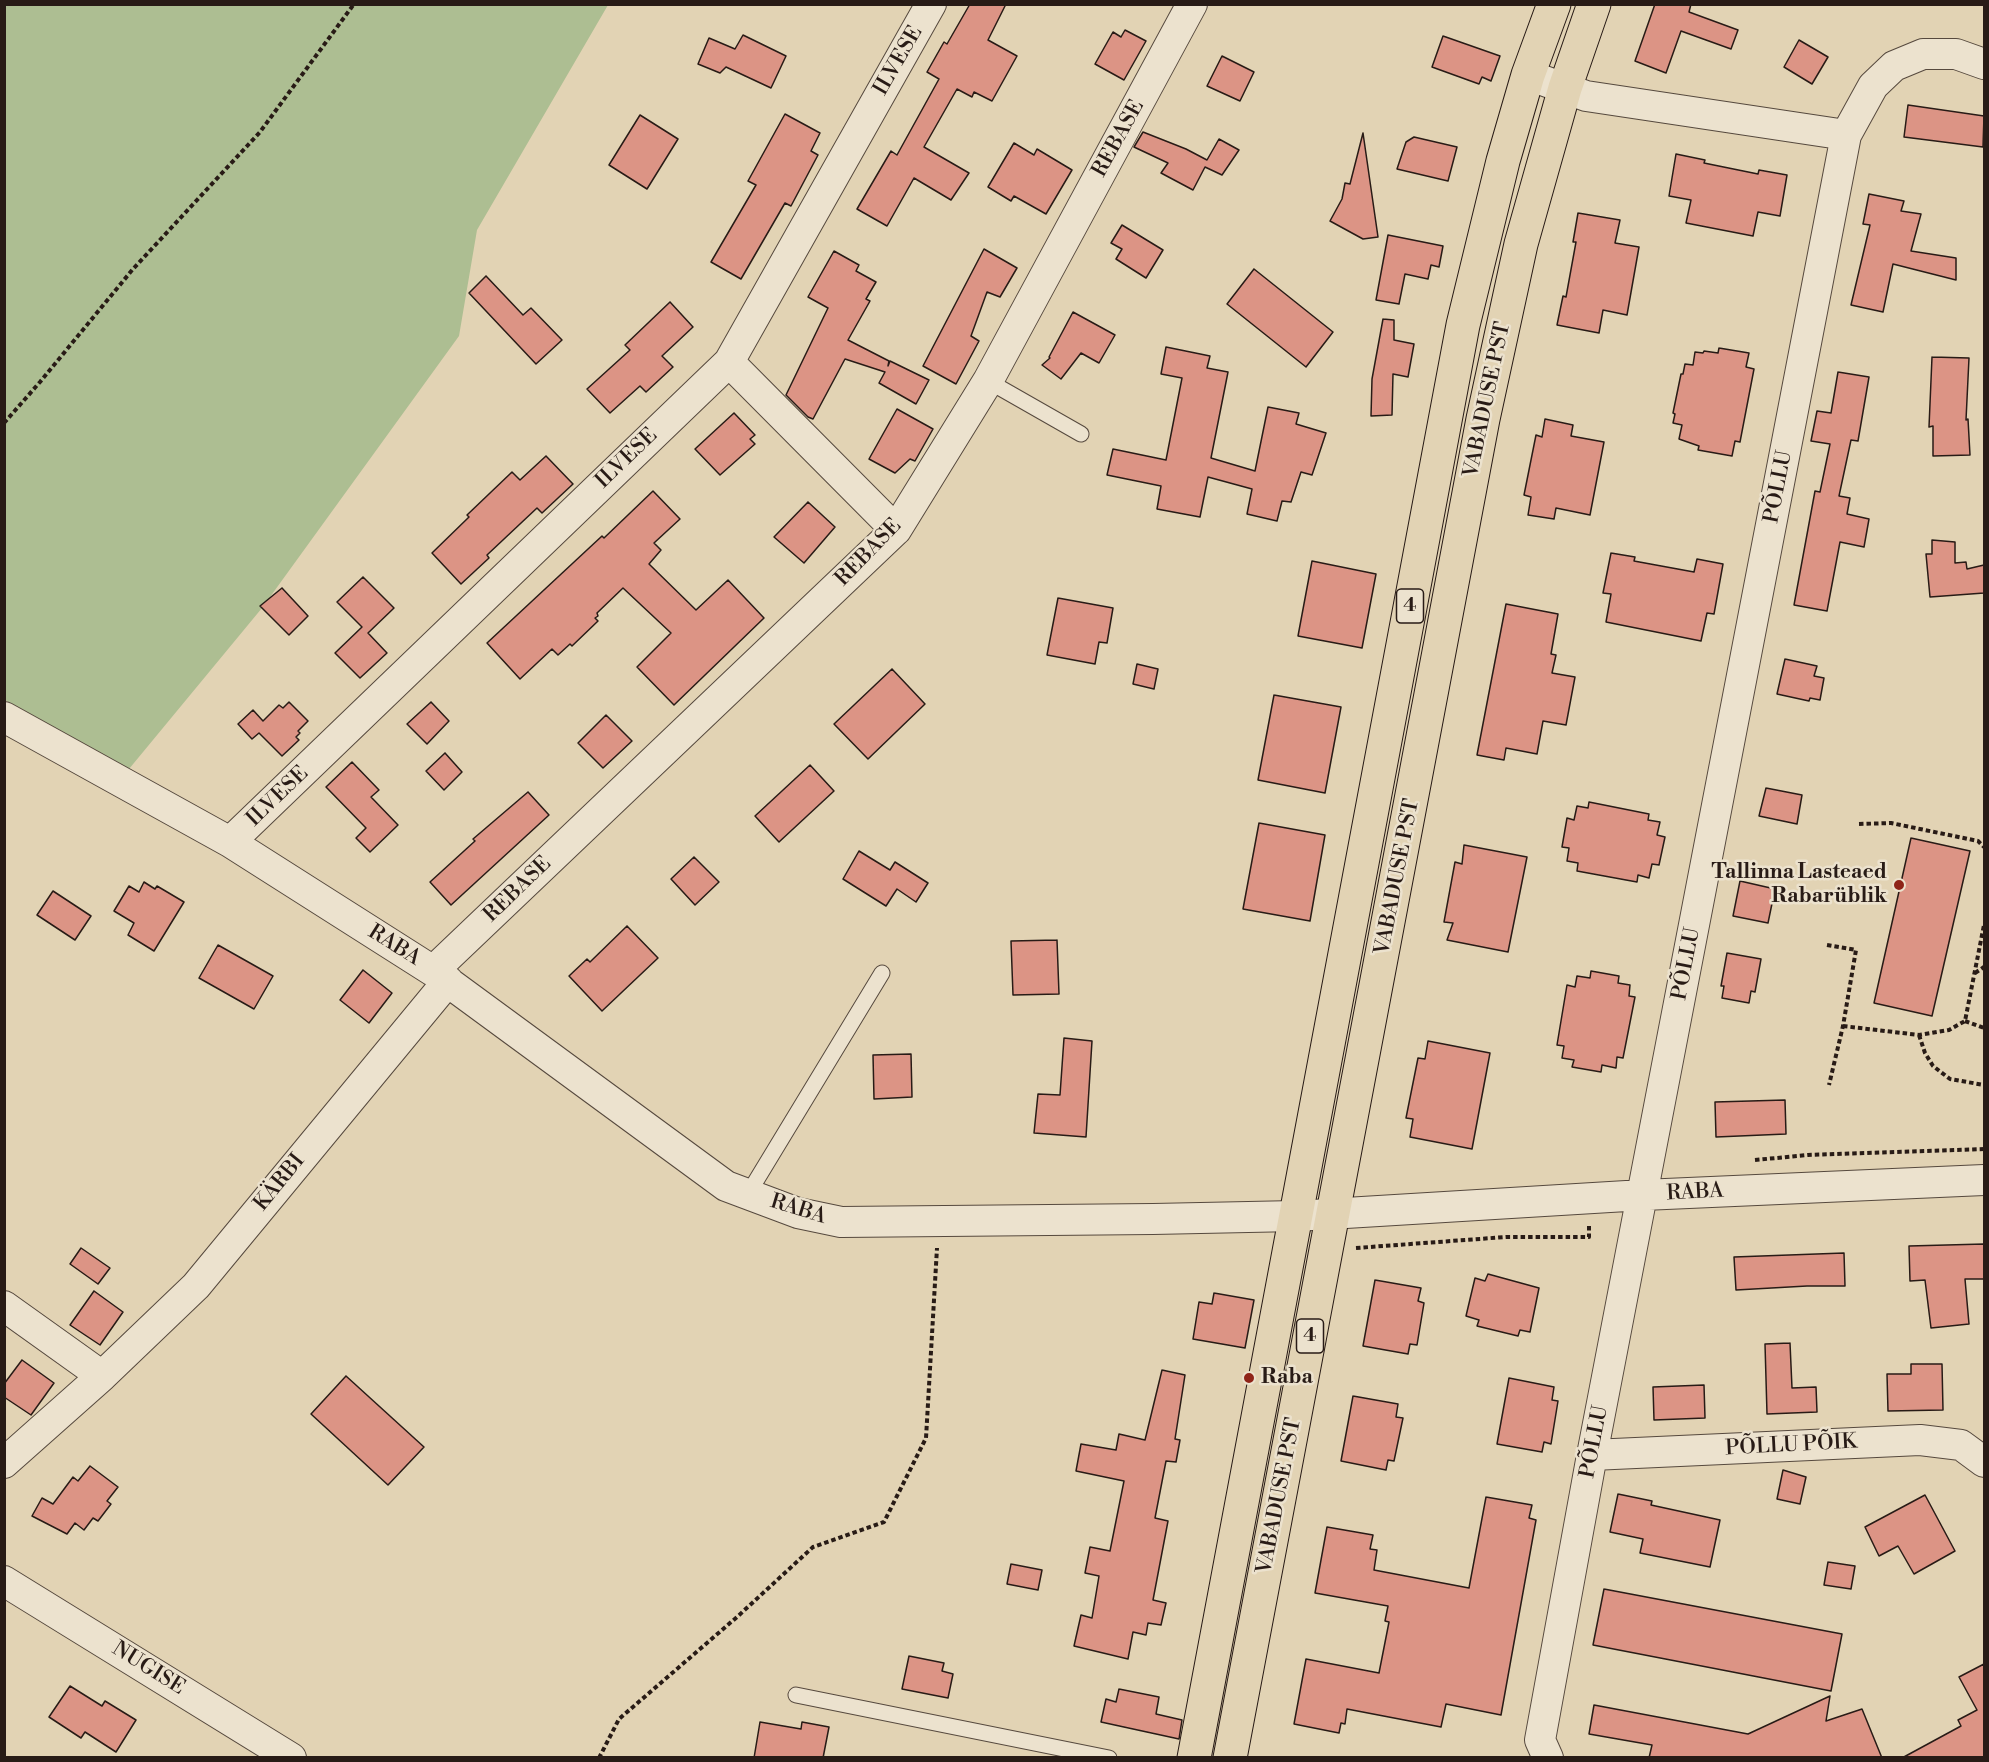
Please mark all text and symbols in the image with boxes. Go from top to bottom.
street label: ILVESE [869,22,929,100]
street label: REBASE [1088,96,1150,182]
street label: VABADUSE PST [1459,320,1517,480]
street label: ILVESE [591,424,663,494]
street label: PÕLLU [1760,449,1798,525]
street label: REBASE [831,514,907,592]
road number: 4 [1396,589,1424,623]
street label: ILVESE [242,762,314,832]
street label: VABADUSE PST [1371,797,1425,957]
street label: REBASE [479,852,557,928]
place label: Tallinna Lasteaed Rabarüblik [1711,860,1887,910]
marker: Tallinna Lasteaed Rabarüblik [1892,878,1906,892]
street label: RABA [363,920,425,972]
street label: PÕLLU [1668,926,1706,1002]
street label: KÄRBI [249,1149,311,1217]
street label: RABA [1666,1179,1724,1207]
street label: RABA [767,1190,829,1230]
road number: 4 [1296,1319,1324,1353]
place label: Raba [1261,1365,1313,1391]
marker: Raba [1242,1371,1256,1385]
street label: PÕLLU [1576,1404,1614,1480]
street label: VABADUSE PST [1253,1416,1307,1576]
street label: PÕLLU PÕIK [1725,1430,1857,1462]
street label: NUGISE [107,1637,189,1701]

